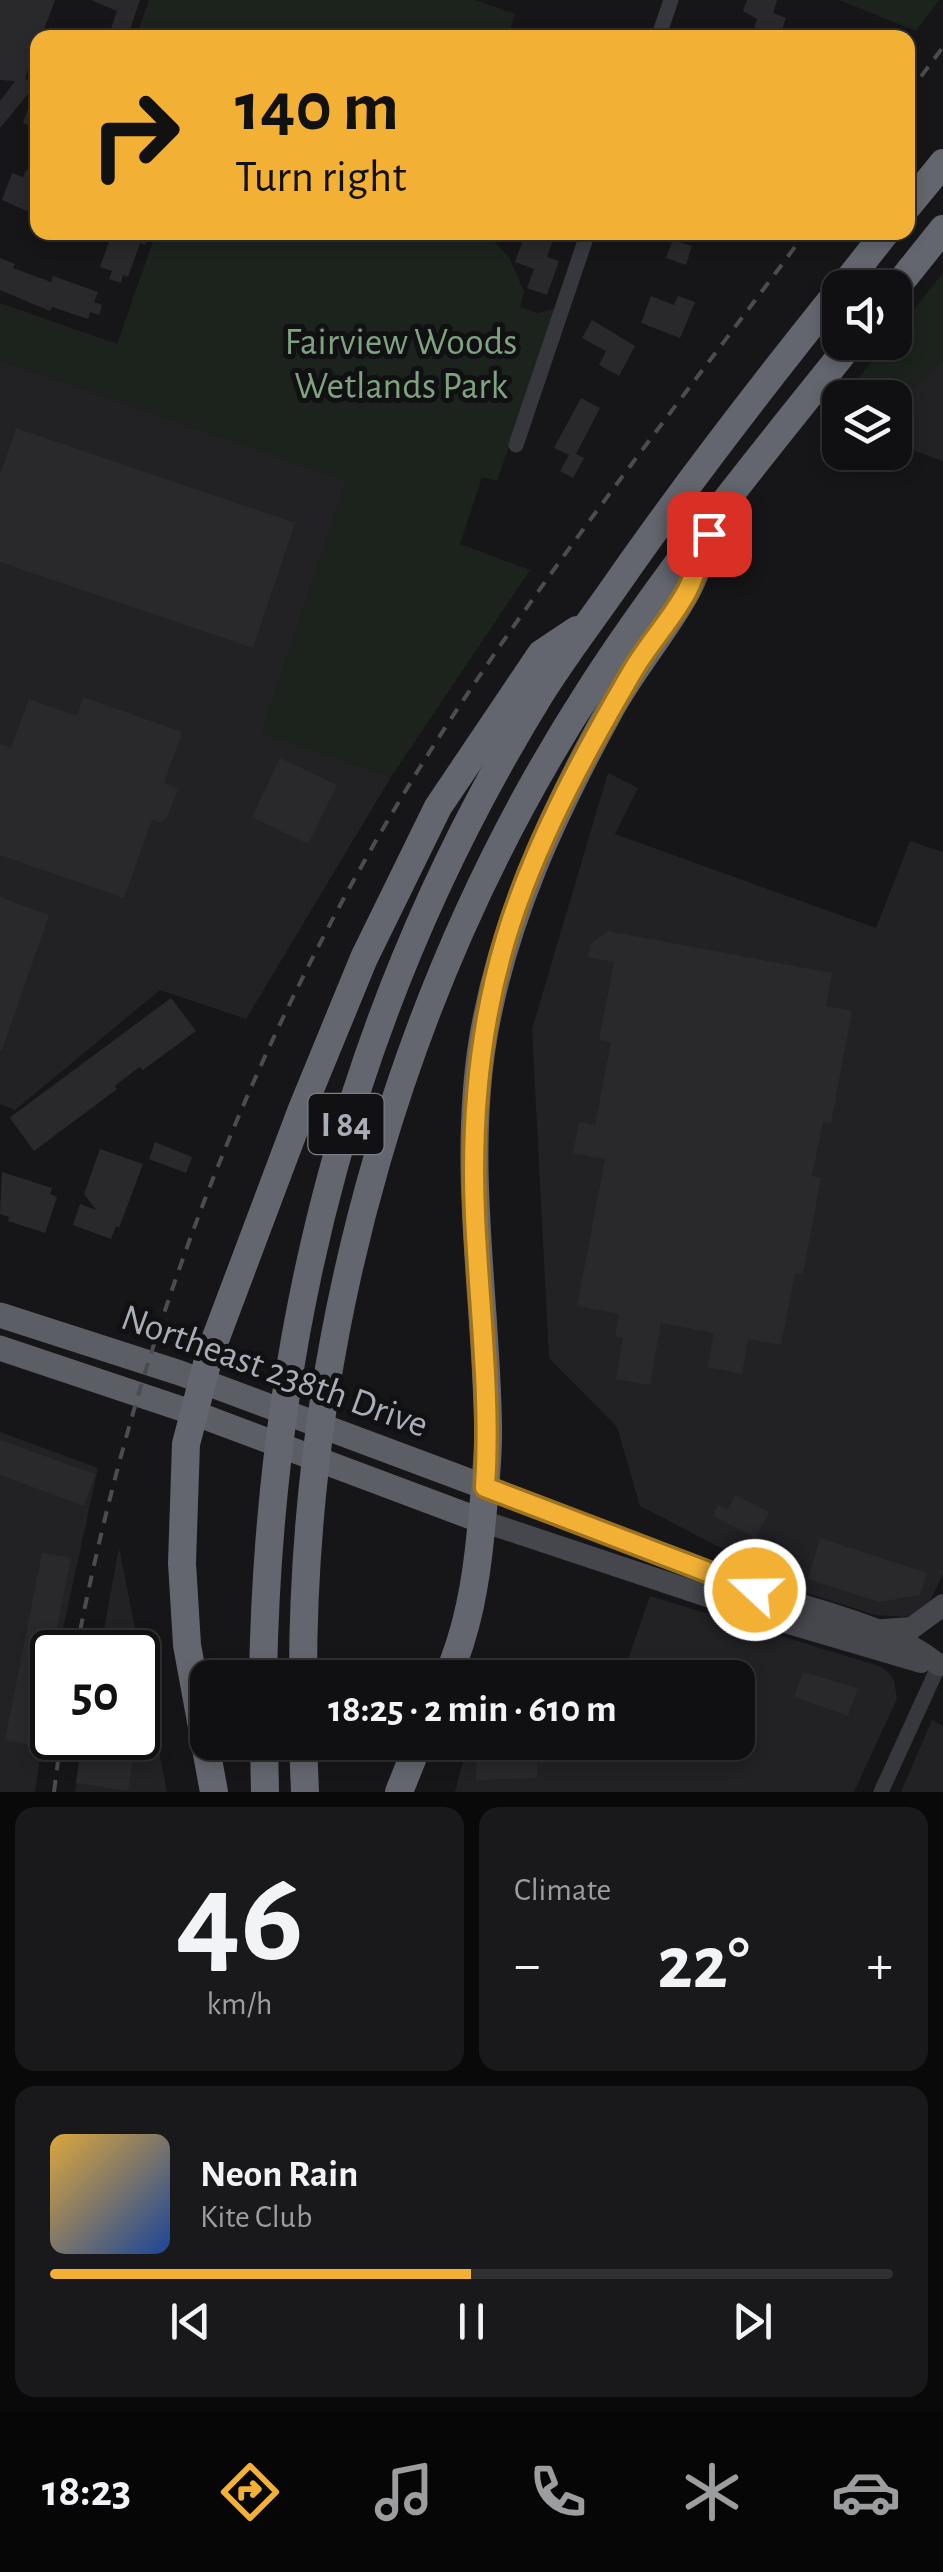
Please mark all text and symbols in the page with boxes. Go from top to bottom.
icon: right [70,70,200,200]
text: 140 m [235,73,399,143]
text: Turn right [235,155,407,200]
map controls [822,270,912,470]
button: sound [822,270,912,360]
park label: Fairview Woods Wetlands Park [285,324,517,406]
button: layers [822,380,912,470]
pin [667,492,752,577]
icon: arrive [682,507,737,562]
road number: I 84 [308,1094,384,1154]
street label: Northeast 238th Drive [116,1299,433,1445]
position arrow [703,1538,807,1642]
speed limit sign: 50 [30,1630,160,1760]
text: 18:25 · 2 min · 610 m [328,1691,617,1729]
text: 46 [175,1855,304,1985]
text: Climate [514,1874,611,1906]
text: 22° [657,1927,750,2002]
text: − [514,1938,540,1993]
text: + [867,1938,893,1993]
text: km/h [206,1988,273,2020]
text: Neon Rain [200,2156,358,2194]
text: Kite Club [200,2201,312,2233]
icon: previous [163,2294,218,2349]
icon: pause [444,2294,499,2349]
icon: next [725,2294,780,2349]
icon: directions [215,2457,285,2527]
icon: music [369,2457,439,2527]
icon: phone [523,2457,593,2527]
icon: climate [677,2457,747,2527]
icon: car [831,2457,901,2527]
text: 18:23 [42,2469,131,2514]

